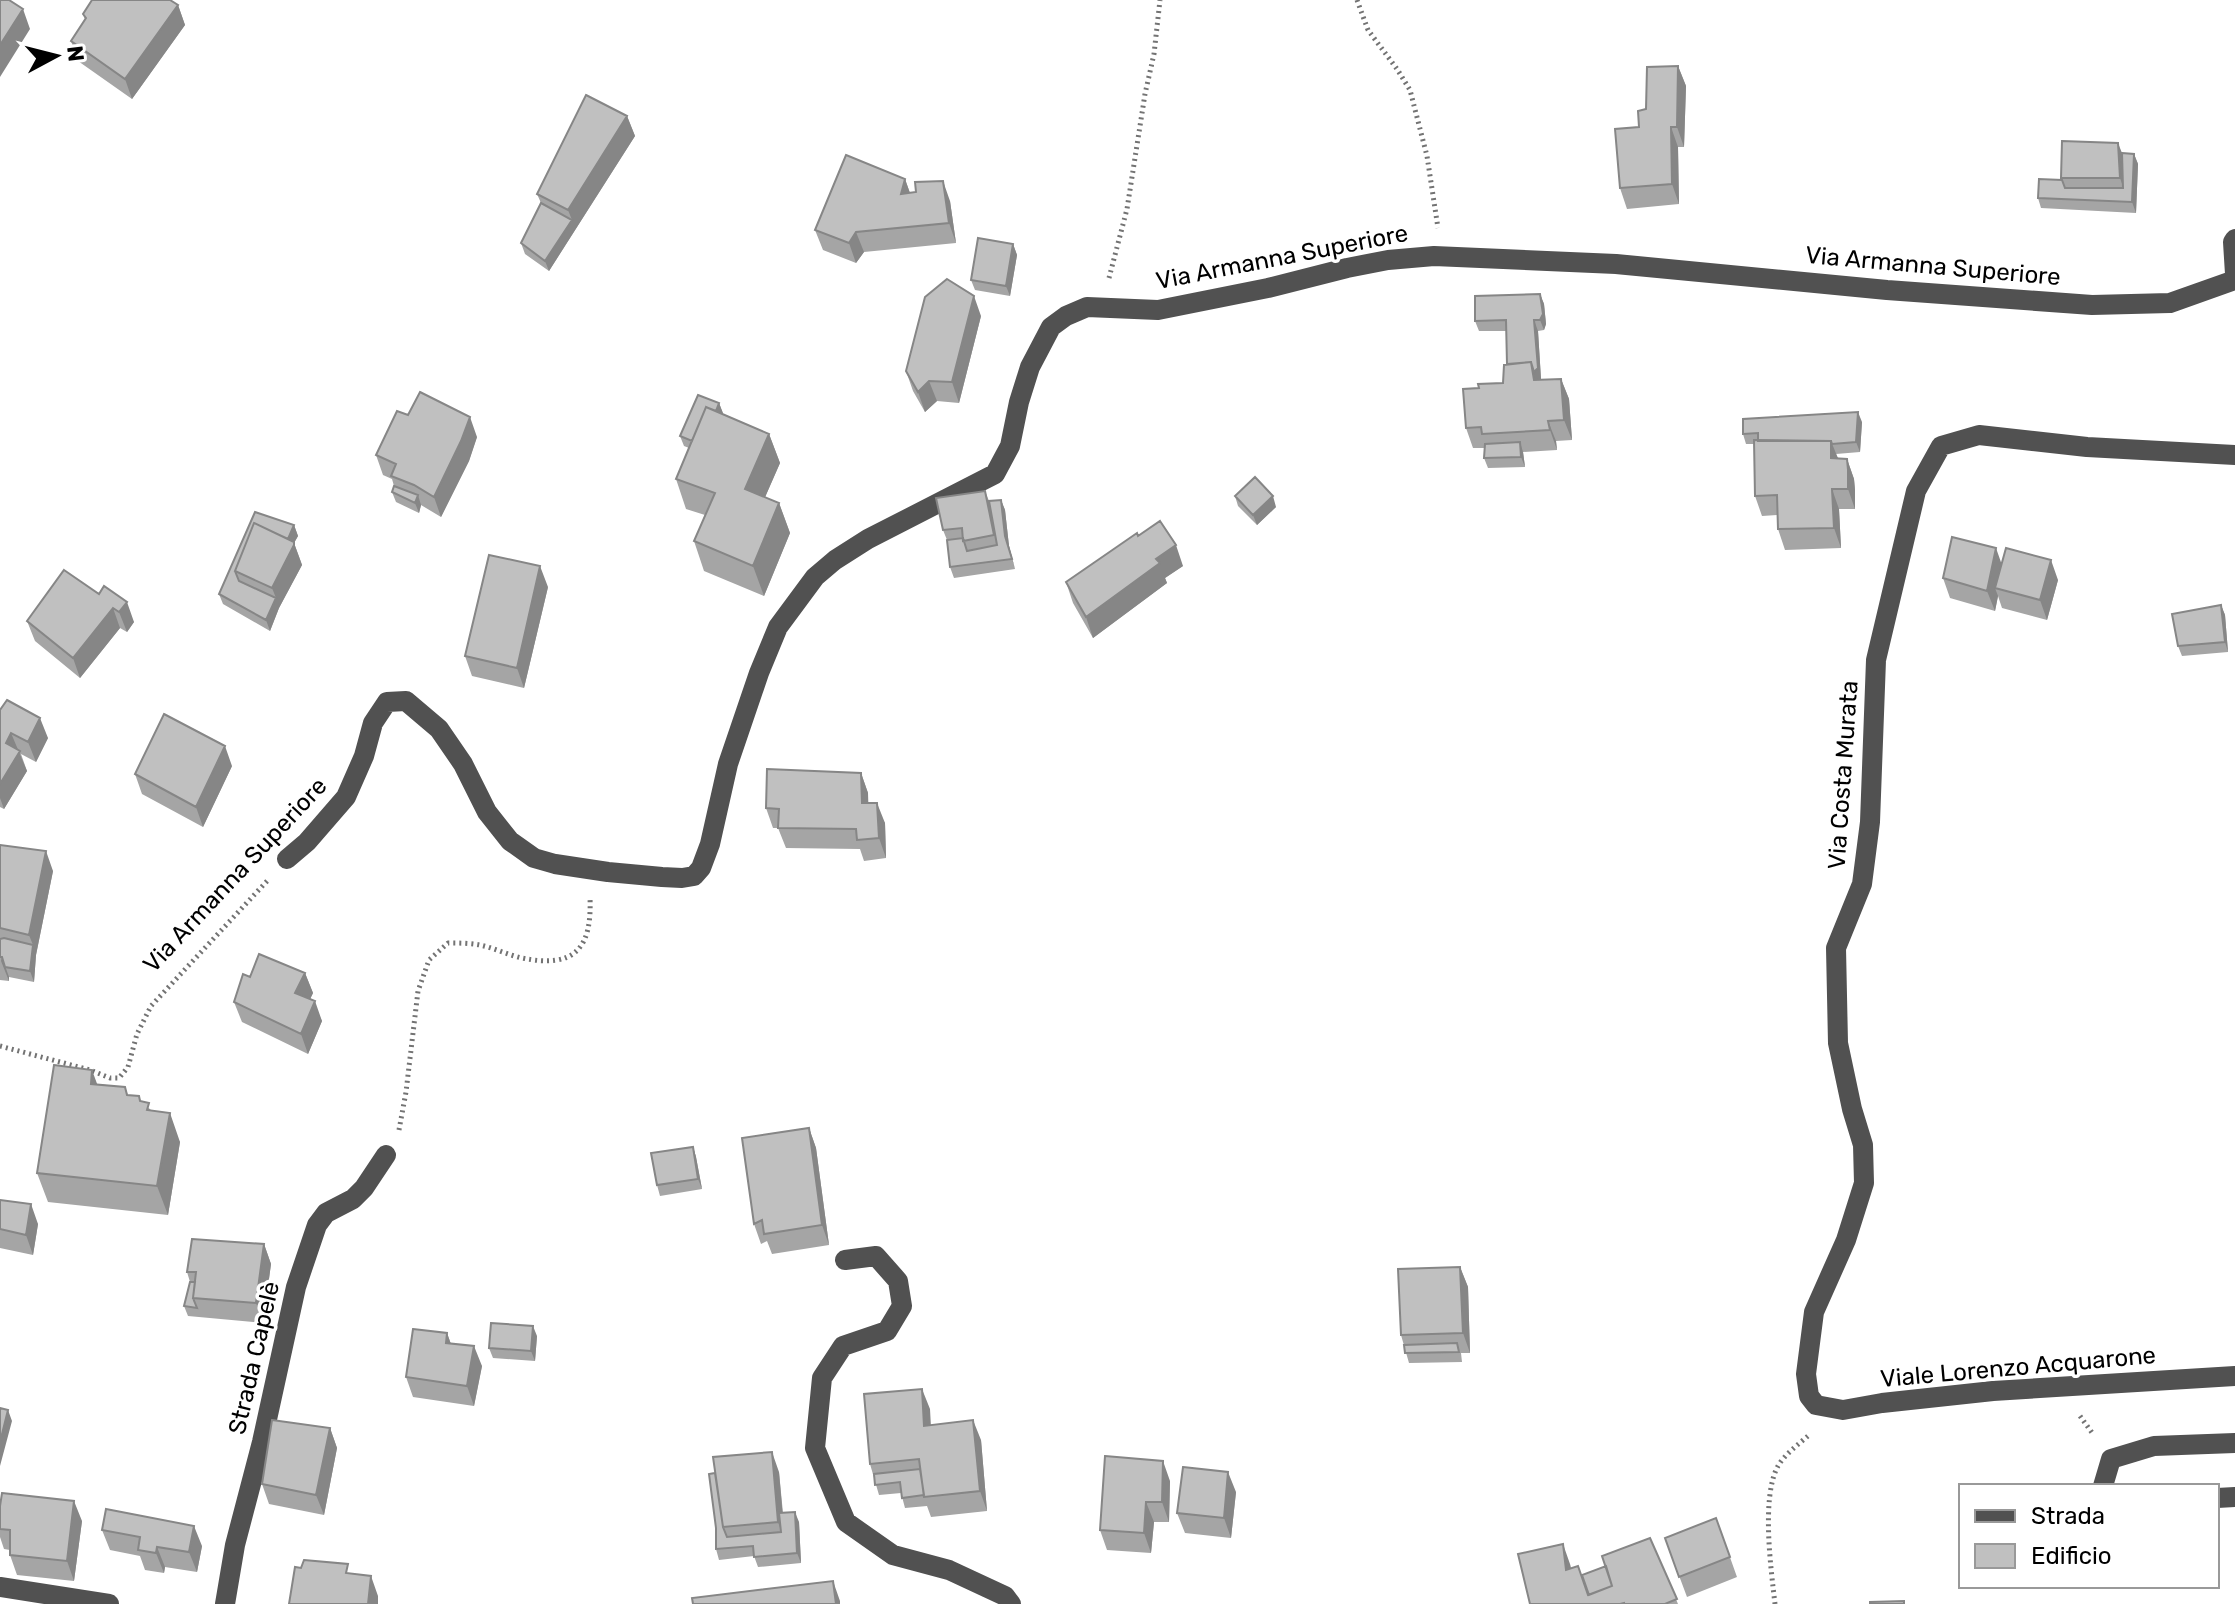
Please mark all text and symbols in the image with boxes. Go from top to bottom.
north arrow [16,16,96,96]
text: N [61,44,90,63]
street label: Via Armanna Superiore [1154,219,1410,295]
street label: Via Armanna Superiore [1804,241,2062,291]
street label: Via Costa Murata [1822,680,1864,870]
street label: Via Armanna Superiore [137,772,333,978]
street label: Strada Capelè [223,1279,285,1437]
street label: Viale Lorenzo Acquarone [1879,1341,2157,1393]
legend [1959,1484,2219,1588]
text: Strada [2031,1502,2105,1530]
text: Edificio [2031,1542,2112,1570]

